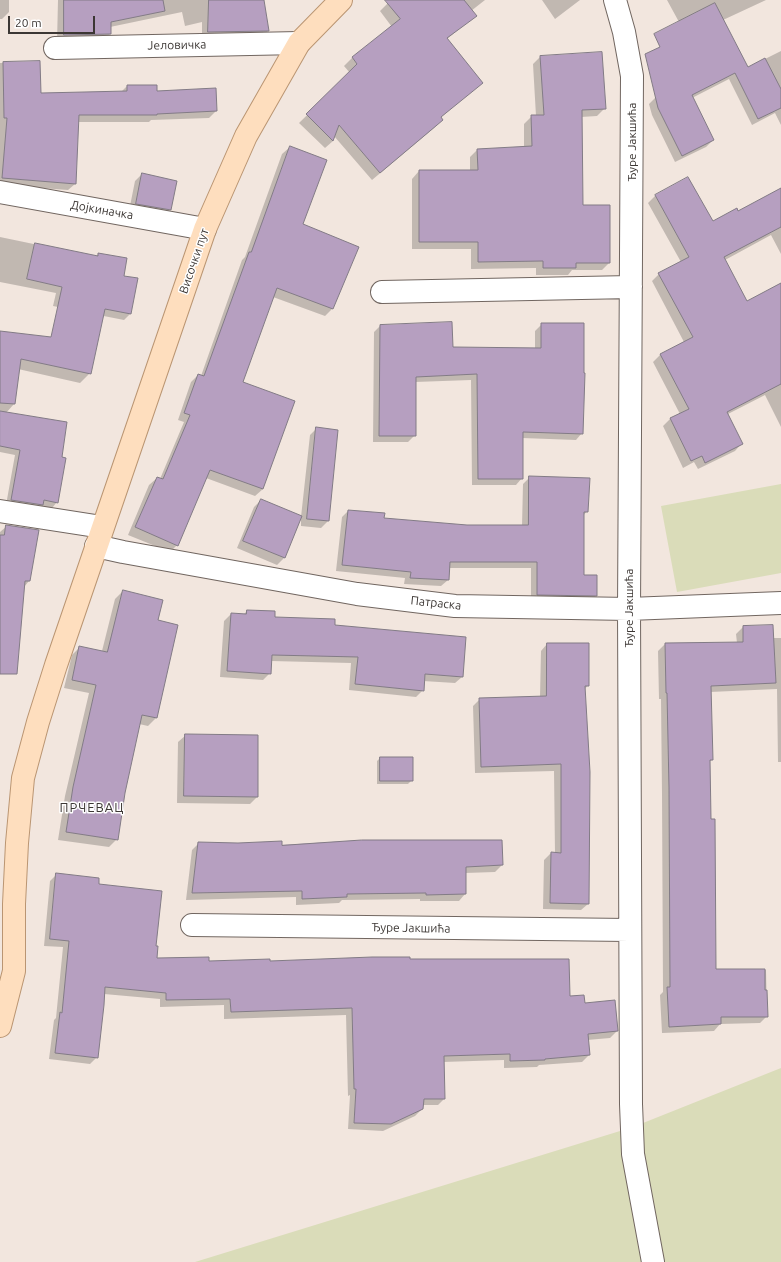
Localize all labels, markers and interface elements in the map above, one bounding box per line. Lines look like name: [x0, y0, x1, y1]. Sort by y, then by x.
scale bar: [10, 8, 97, 34]
text: 20 m: [15, 16, 42, 29]
street label: Јеловичка: [147, 37, 207, 53]
street label: Ђуре Јакшића: [625, 102, 639, 182]
street label: Дојкиначка: [70, 197, 134, 223]
street label: Височки пут: [176, 227, 212, 295]
street label: Ђуре Јакшића: [622, 568, 636, 648]
street label: Патраска: [410, 593, 462, 613]
district label: ПРЧЕВАЦ: [60, 800, 124, 816]
street label: Ђуре Јакшића: [371, 920, 451, 936]

